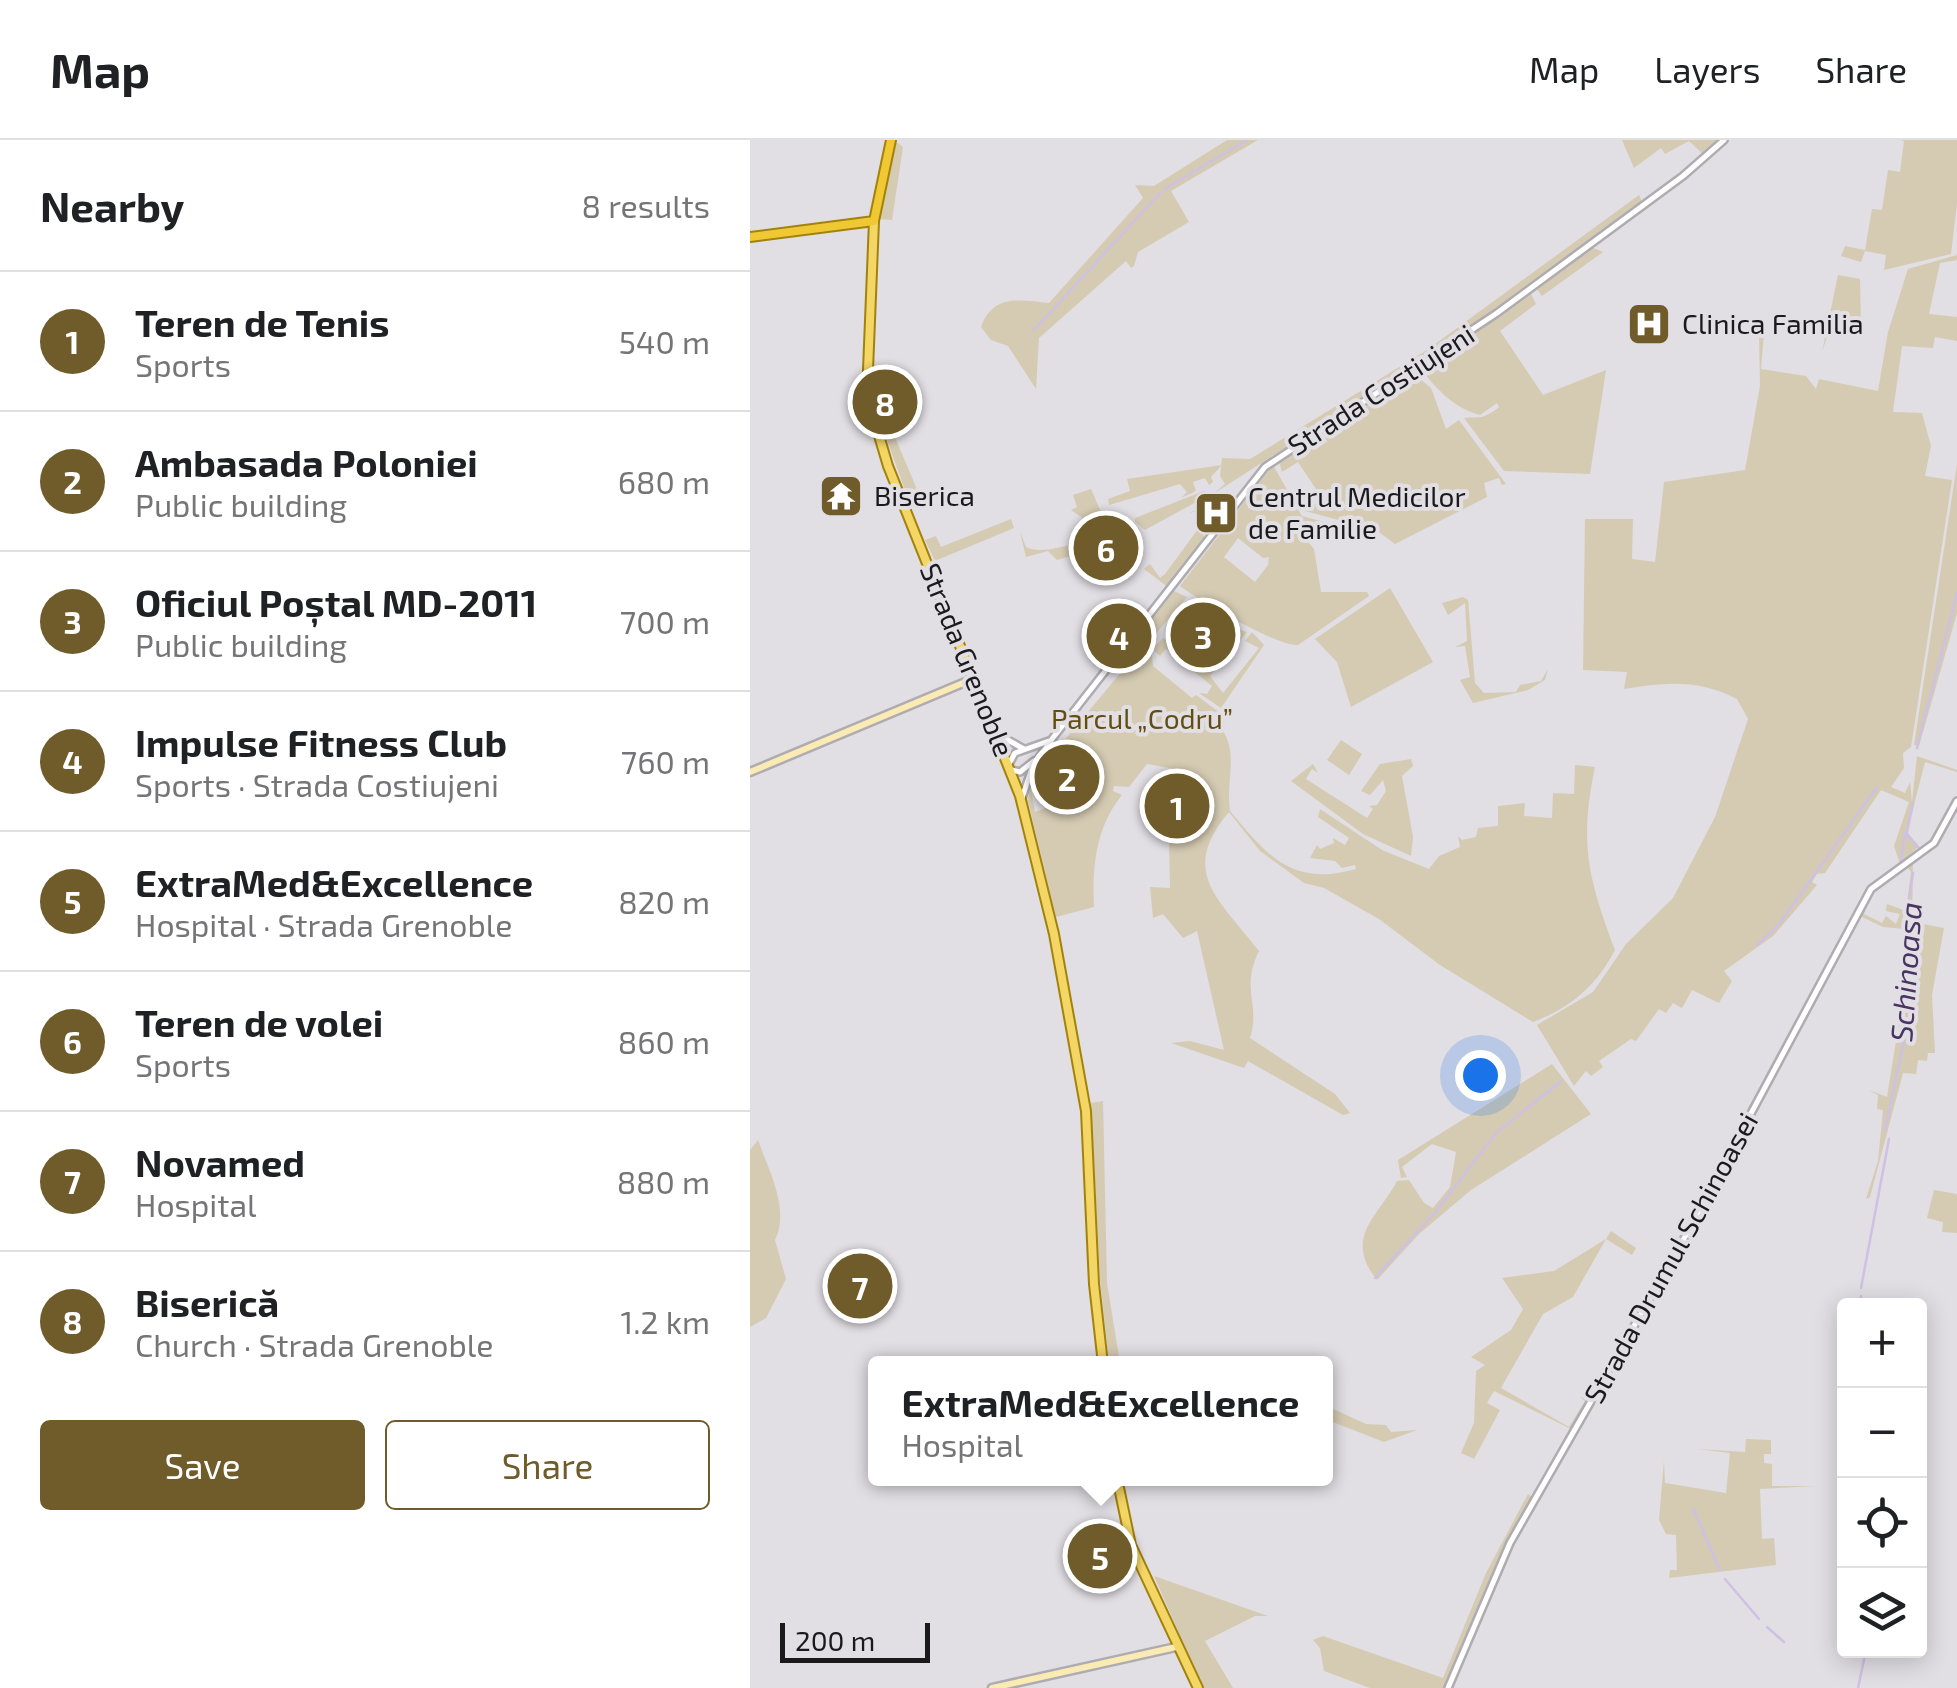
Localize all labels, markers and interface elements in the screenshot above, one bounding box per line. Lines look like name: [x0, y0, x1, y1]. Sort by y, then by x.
text: Map: [50, 40, 150, 98]
text: Map: [1529, 48, 1599, 90]
text: Layers: [1654, 48, 1760, 90]
text: Share: [1815, 48, 1907, 90]
text: Nearby: [40, 180, 184, 230]
text: 8 results: [582, 186, 710, 224]
text: Teren de Tenis: [135, 299, 389, 345]
hospital icon: Clinica Familia: [1626, 301, 1672, 347]
place label: Clinica Familia: [1682, 306, 1864, 340]
street label: Strada Costiujeni: [1281, 316, 1480, 462]
text: 1: [66, 322, 79, 360]
text: 540 m: [619, 322, 710, 360]
text: Sports: [135, 345, 231, 383]
pin: 8: [852, 364, 918, 440]
text: Ambasada Poloniei: [135, 439, 478, 485]
text: 2: [63, 462, 82, 500]
text: 680 m: [618, 462, 710, 500]
temple icon: Biserica: [818, 473, 864, 519]
place label: Biserica: [874, 478, 975, 512]
place label: Centrul Medicilor de Familie: [1248, 479, 1466, 545]
text: Public building: [135, 485, 347, 523]
hospital icon: Centrul Medicilor de Familie: [1193, 490, 1239, 536]
pin: 6: [1074, 510, 1138, 586]
street label: Strada Grenoble: [914, 558, 1022, 761]
text: Oficiul Poștal MD-2011: [135, 579, 537, 625]
pin: 4: [1086, 598, 1152, 674]
pin: 3: [1170, 598, 1236, 672]
text: 3: [63, 602, 82, 640]
text: 700 m: [620, 602, 710, 640]
text: Public building: [135, 625, 347, 663]
park label: Parcul „Codru”: [1051, 701, 1233, 735]
text: Impulse Fitness Club: [135, 719, 507, 765]
pin: 2: [1034, 740, 1100, 814]
text: 4: [62, 742, 83, 780]
text: 760 m: [621, 742, 710, 780]
text: Sports · Strada Costiujeni: [135, 765, 499, 803]
pin: 1: [1144, 768, 1210, 844]
text: ExtraMed&Excellence: [135, 859, 533, 905]
text: 5: [64, 882, 81, 920]
text: 820 m: [618, 882, 710, 920]
water label: Schinoasa: [1882, 901, 1928, 1043]
text: Hospital · Strada Grenoble: [135, 905, 512, 943]
text: Teren de volei: [135, 999, 383, 1045]
text: 6: [63, 1022, 82, 1060]
text: 860 m: [618, 1022, 710, 1060]
text: Sports: [135, 1045, 231, 1083]
your location: [1455, 1050, 1506, 1101]
street label: Strada Drumul Schinoasei: [1576, 1106, 1764, 1409]
text: Novamed: [135, 1139, 305, 1185]
text: 7: [64, 1162, 81, 1200]
text: 880 m: [617, 1162, 710, 1200]
text: Hospital: [135, 1185, 257, 1223]
pin: 7: [828, 1248, 892, 1324]
text: Biserică: [135, 1279, 279, 1325]
map controls: [1837, 1298, 1927, 1658]
button: +: [1837, 1298, 1927, 1388]
text: 8: [63, 1302, 82, 1340]
text: 1.2 km: [620, 1302, 710, 1340]
text: Church · Strada Grenoble: [135, 1325, 493, 1363]
popup: [868, 1356, 1333, 1486]
text: ExtraMed&Excellence: [901, 1379, 1300, 1425]
button: −: [1837, 1388, 1927, 1478]
button: Save: [40, 1420, 365, 1510]
button: Share: [385, 1420, 710, 1510]
text: Hospital: [901, 1425, 1023, 1463]
button: locate: [1837, 1478, 1927, 1568]
pin: 5: [1068, 1518, 1132, 1594]
button: layers: [1837, 1568, 1927, 1658]
scale bar: [780, 1618, 930, 1662]
text: 200 m: [795, 1623, 875, 1657]

